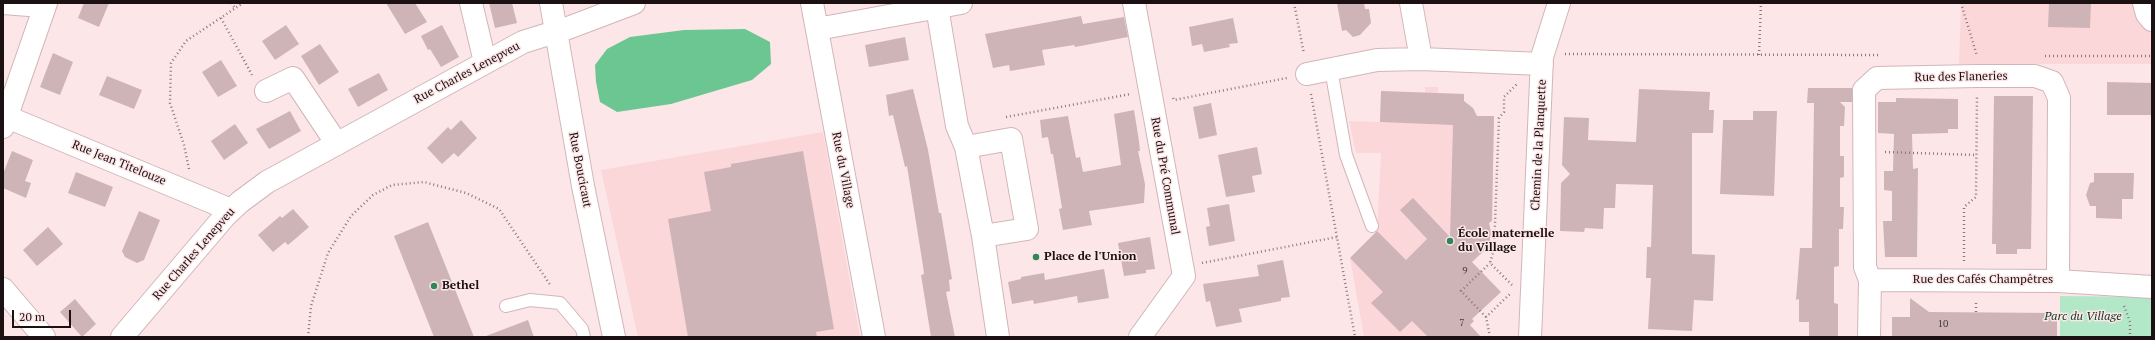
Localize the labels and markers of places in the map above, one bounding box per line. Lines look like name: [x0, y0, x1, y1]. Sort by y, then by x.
place label: École maternelle du Village: [1458, 227, 1554, 255]
marker: École maternelle du Village: [1445, 236, 1455, 246]
place label: Place de l'Union: [1044, 250, 1137, 264]
marker: Place de l'Union: [1031, 252, 1041, 262]
place label: Bethel: [442, 279, 479, 293]
marker: Bethel: [429, 281, 439, 291]

